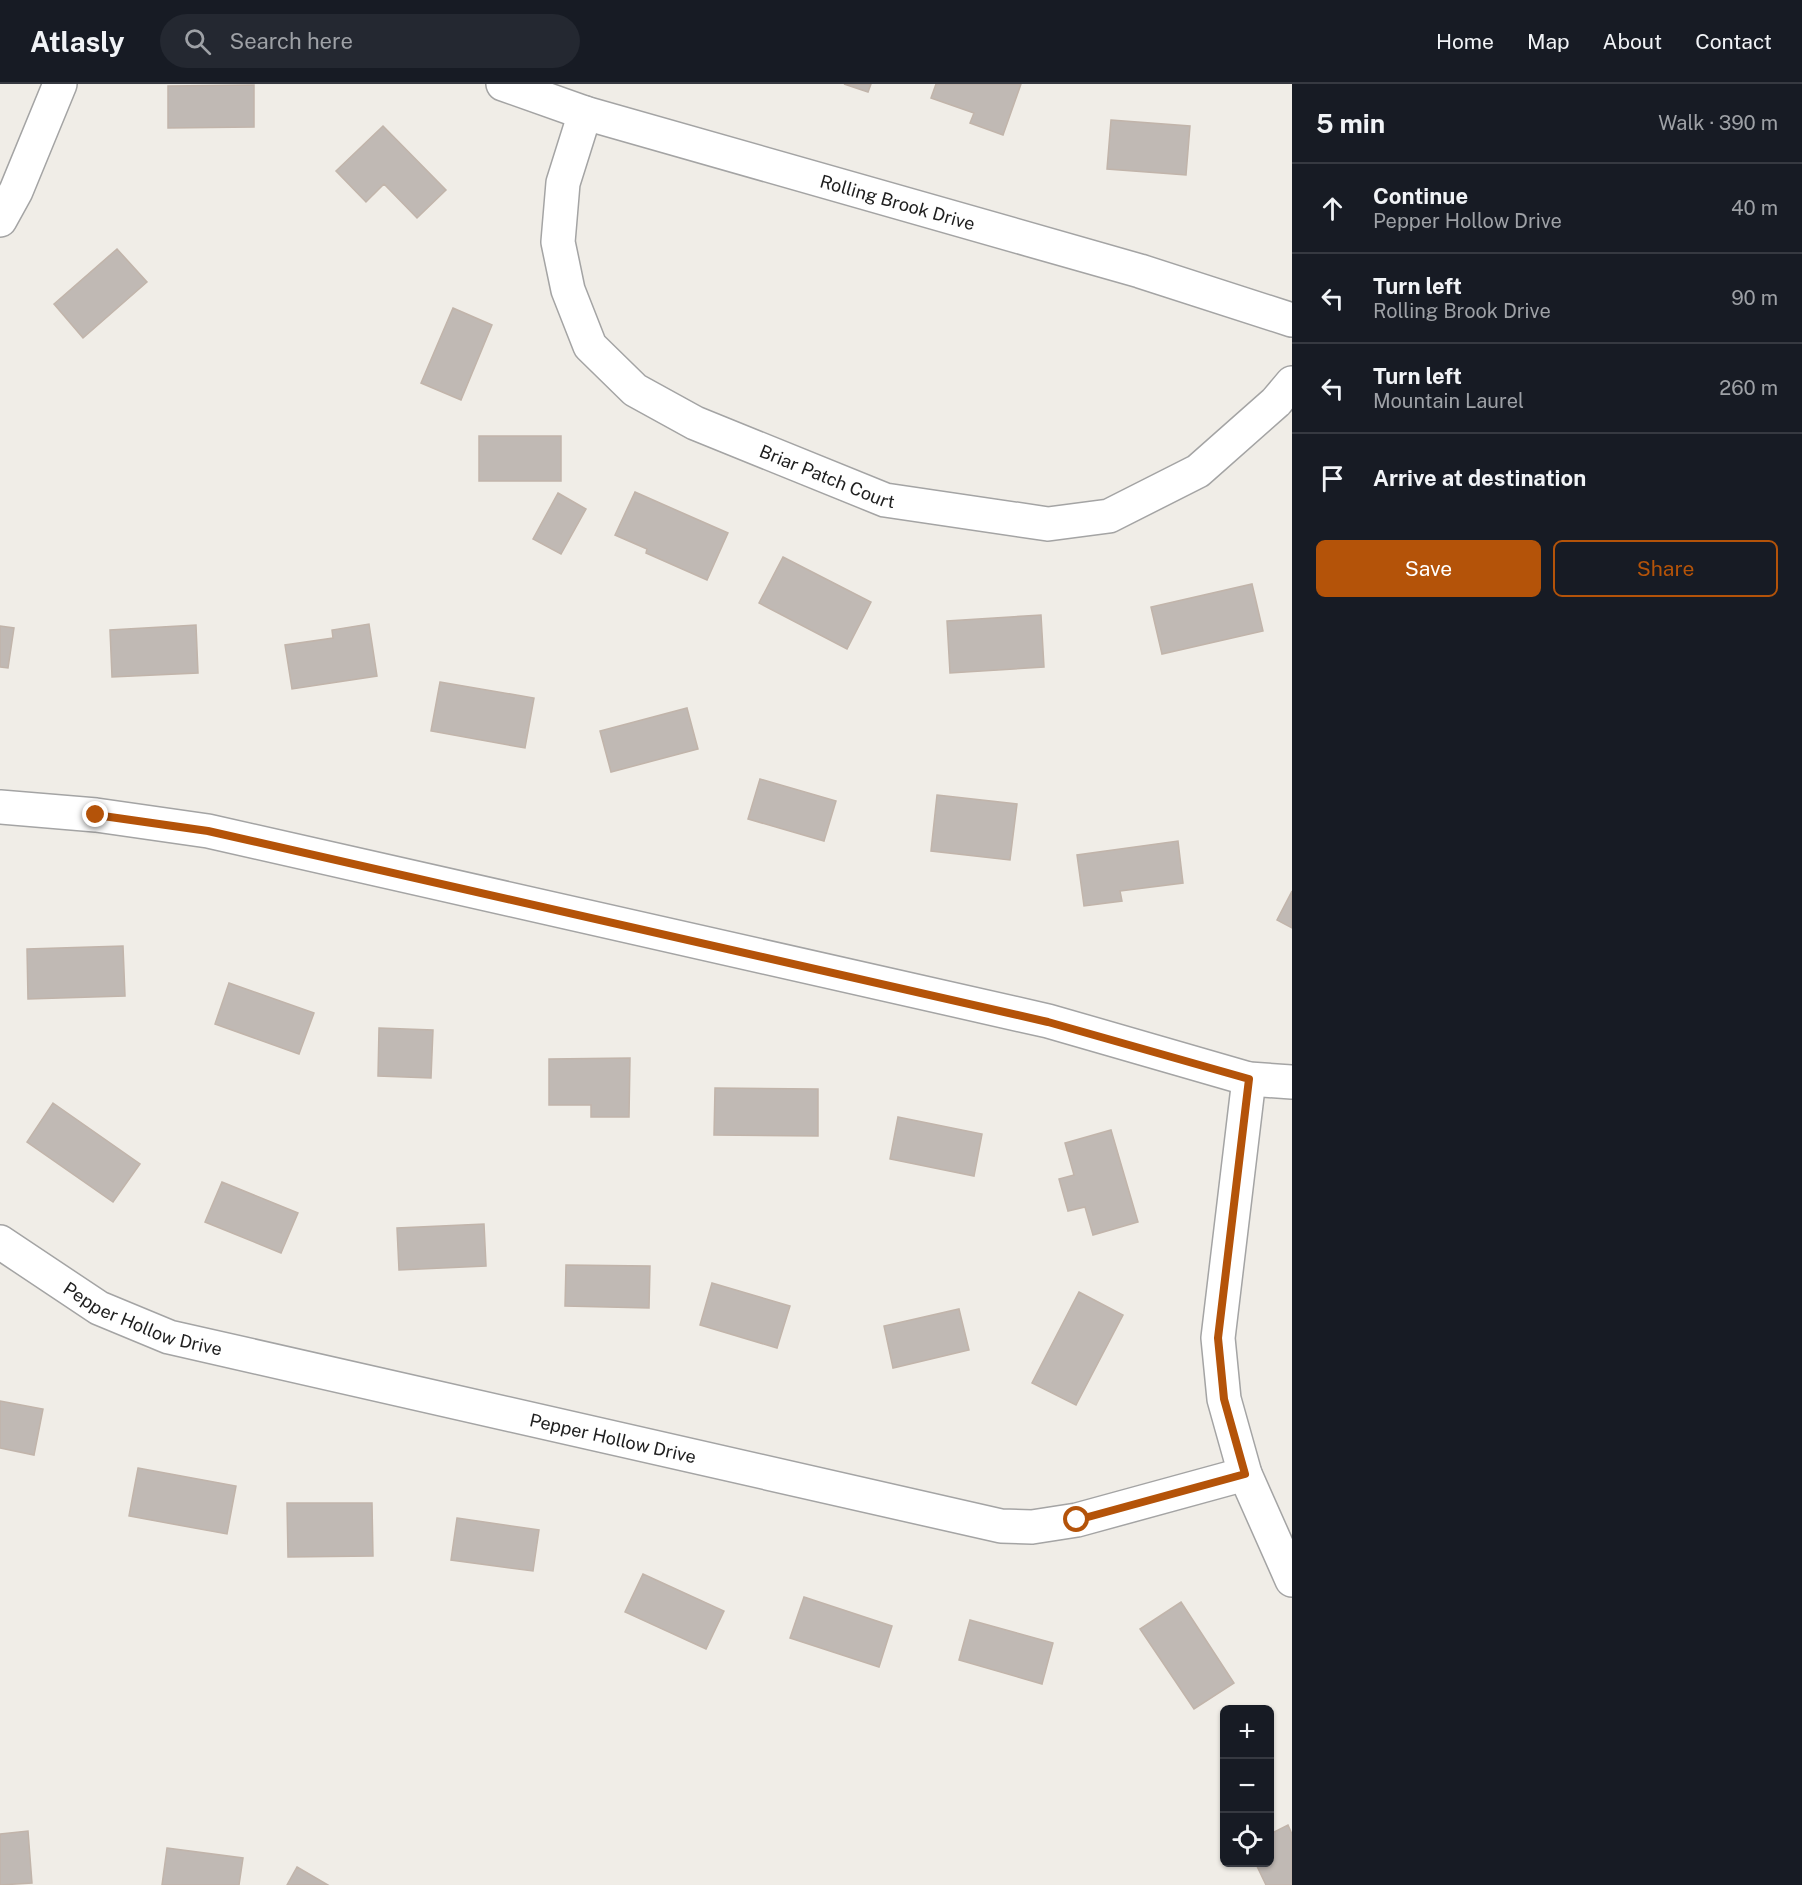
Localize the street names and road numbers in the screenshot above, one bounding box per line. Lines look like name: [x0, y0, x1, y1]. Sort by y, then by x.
street label: Rolling Brook Drive: [818, 170, 977, 234]
street label: Briar Patch Court: [757, 440, 896, 512]
street label: Pepper Hollow Drive: [60, 1277, 224, 1359]
street label: Pepper Hollow Drive: [528, 1409, 698, 1467]

